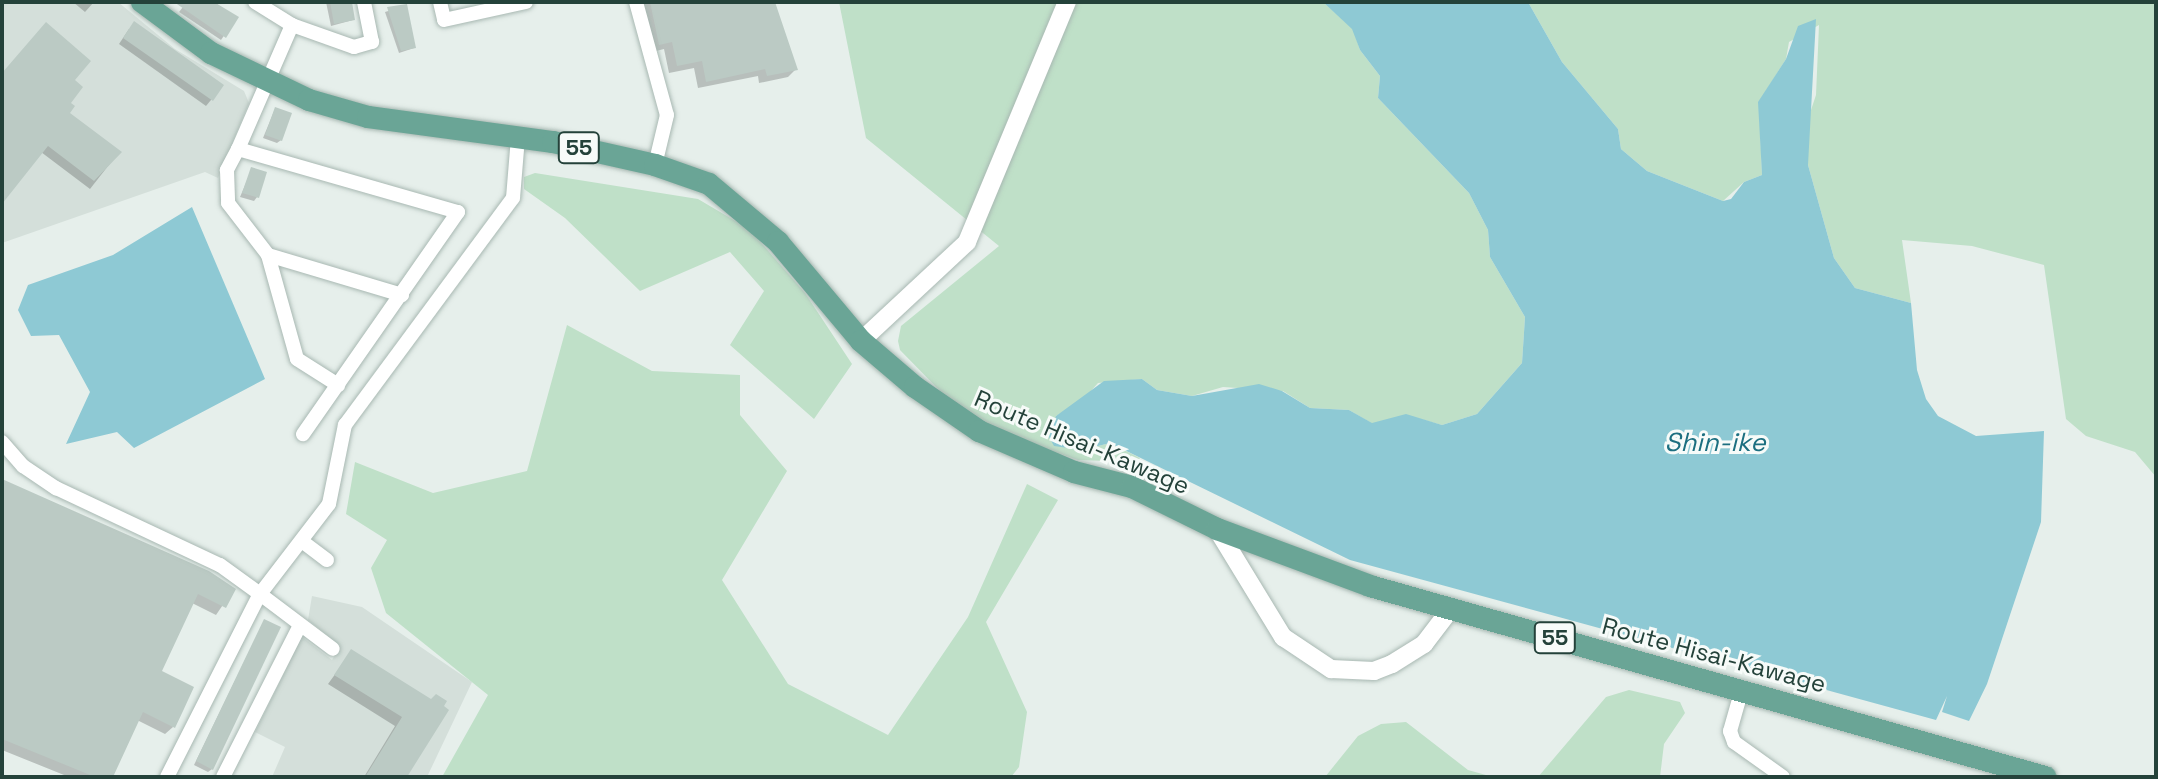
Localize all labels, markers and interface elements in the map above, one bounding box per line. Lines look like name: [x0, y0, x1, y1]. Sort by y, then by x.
road number: 55: [557, 130, 601, 166]
street label: Route Hisai-Kawage: [970, 384, 1194, 500]
water label: Shin-ike: [1664, 427, 1766, 459]
street label: Route Hisai-Kawage: [1599, 611, 1829, 699]
road number: 55: [1533, 620, 1577, 656]

